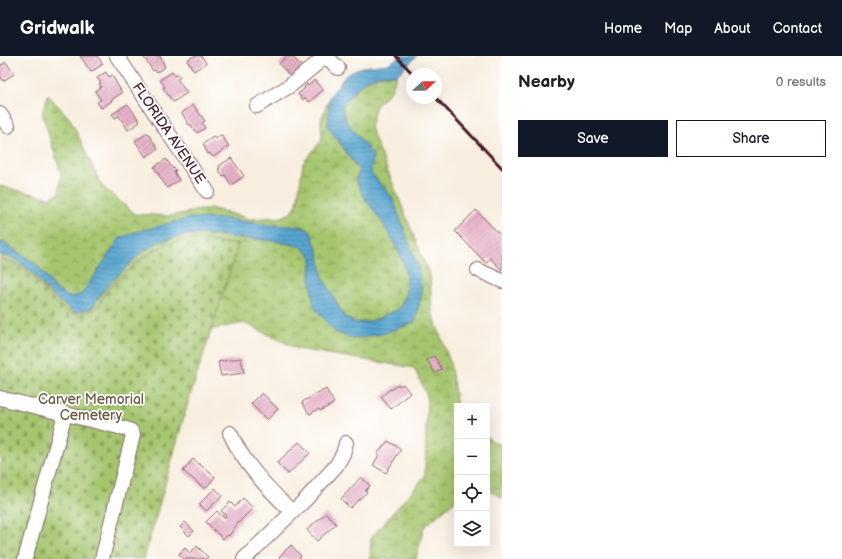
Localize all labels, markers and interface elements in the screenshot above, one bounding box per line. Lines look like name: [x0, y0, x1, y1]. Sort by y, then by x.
text: Gridwalk: [20, 17, 95, 40]
text: Home: [604, 20, 642, 37]
text: Map: [664, 20, 692, 37]
text: About: [714, 20, 751, 37]
text: Contact: [773, 20, 822, 37]
north arrow: [406, 68, 442, 104]
text: Nearby: [518, 72, 575, 92]
text: 0 results: [776, 74, 826, 90]
street label: FLORIDA AVENUE: [129, 79, 209, 187]
button: Save: [518, 120, 668, 157]
button: Share: [676, 120, 826, 157]
park label: Carver Memorial Cemetery: [38, 391, 144, 424]
map controls: [454, 403, 490, 547]
button: +: [454, 403, 490, 439]
button: −: [454, 439, 490, 475]
button: locate: [454, 475, 490, 511]
button: layers: [454, 511, 490, 547]

